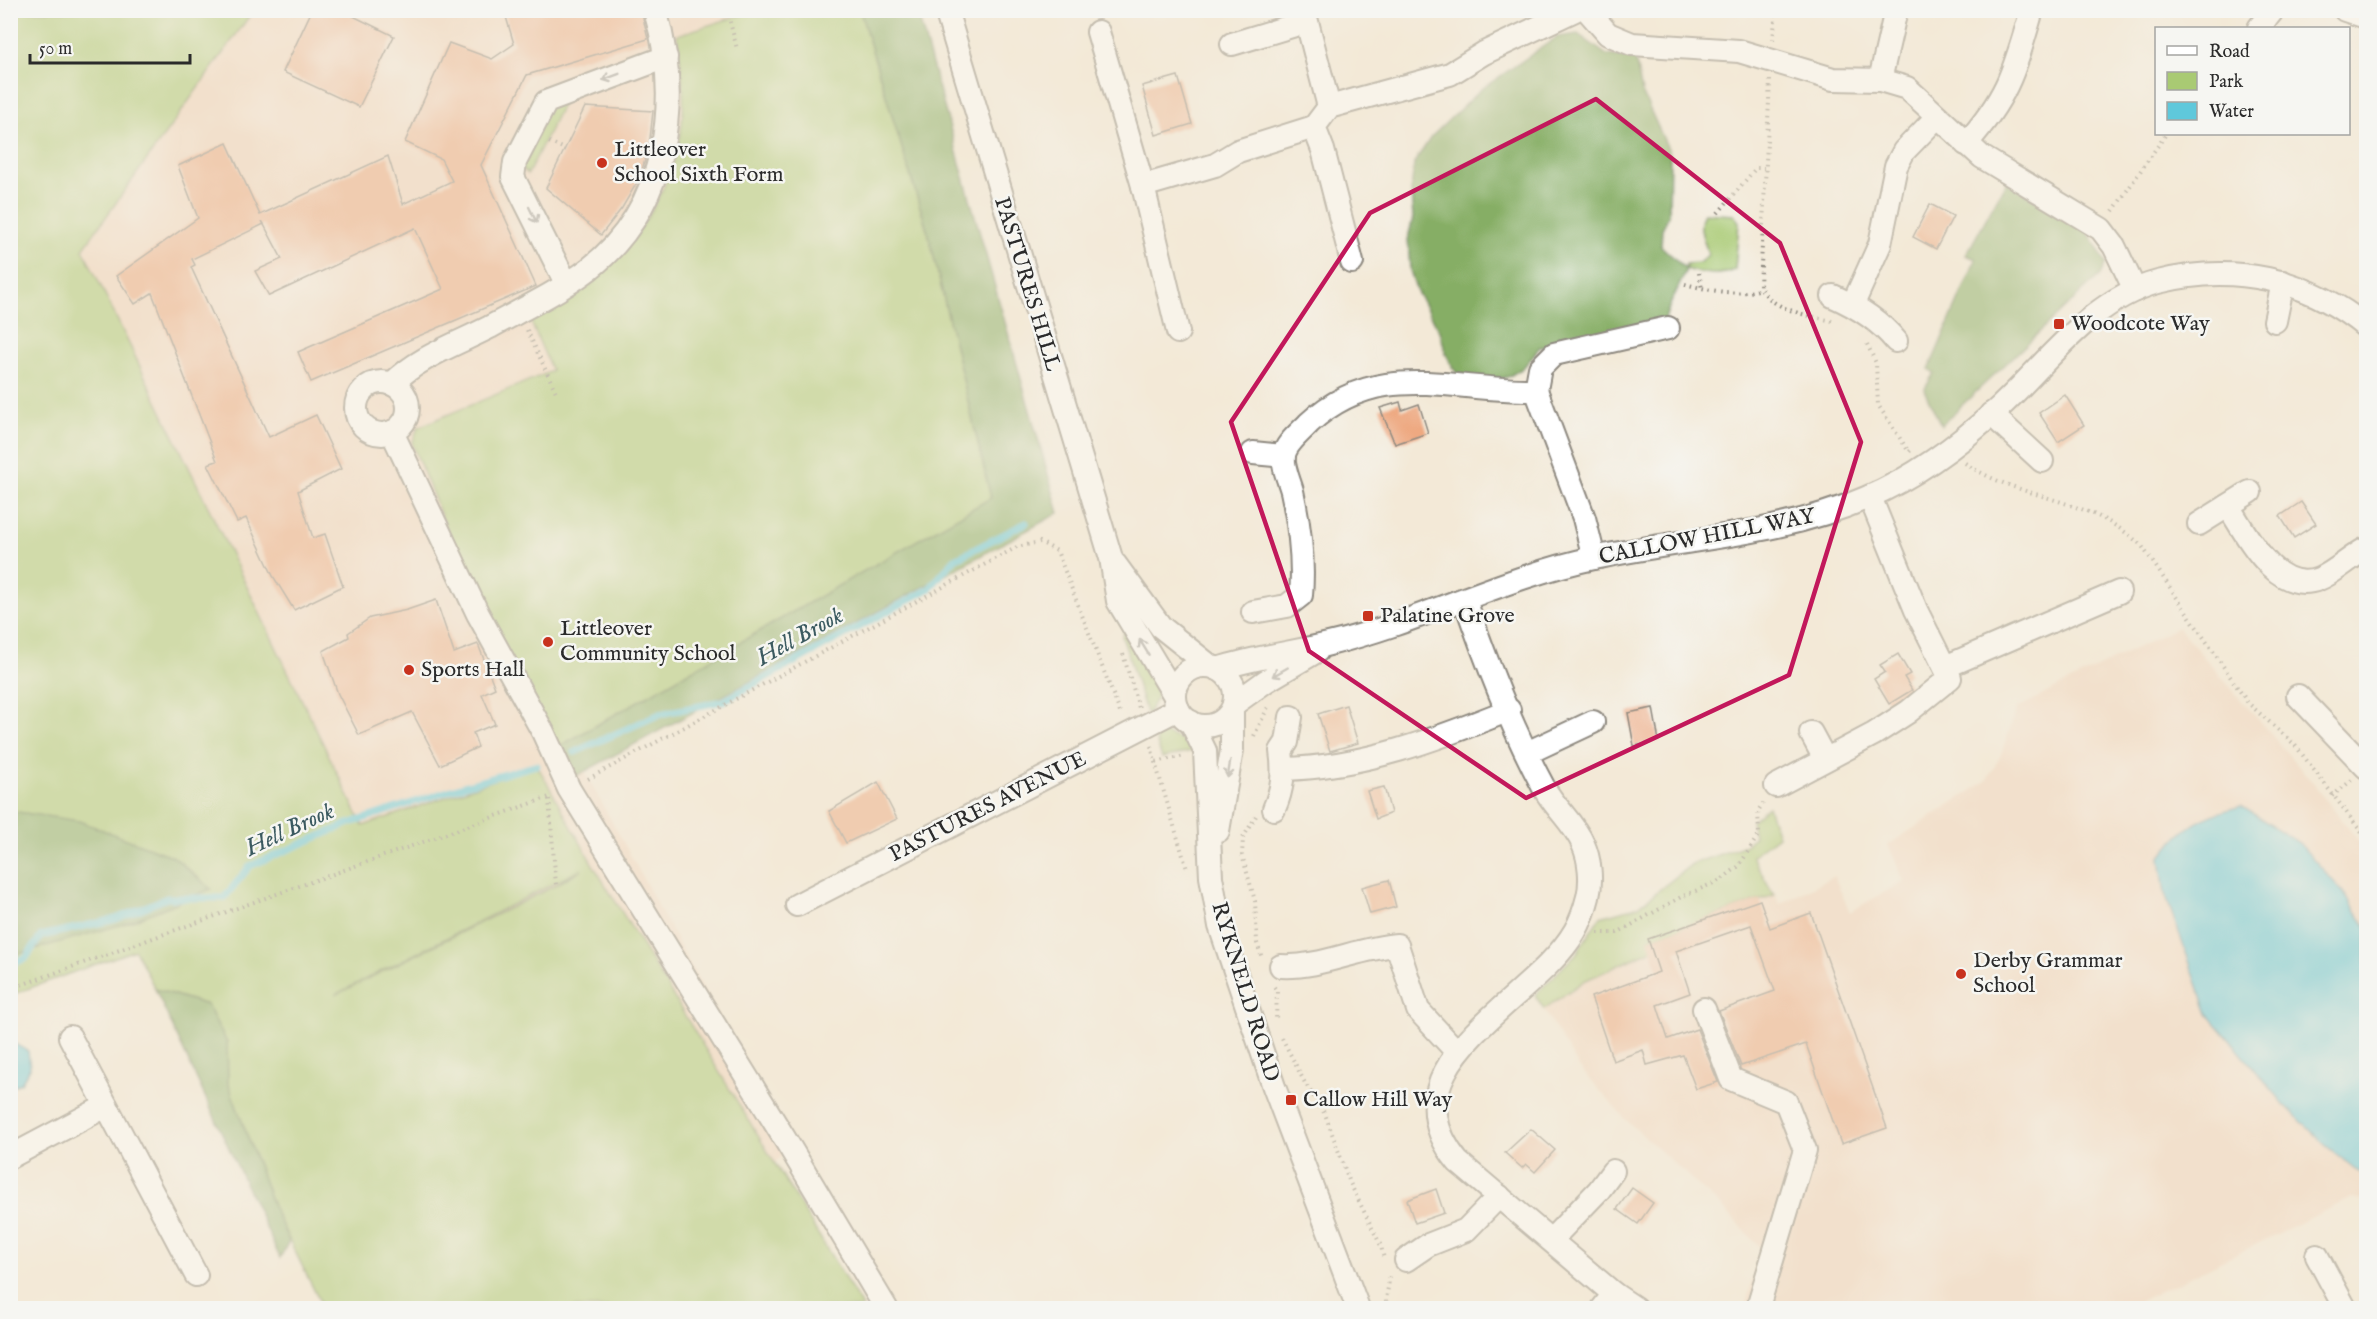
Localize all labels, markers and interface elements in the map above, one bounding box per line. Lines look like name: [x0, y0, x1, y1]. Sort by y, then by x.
scale bar: [30, 27, 190, 65]
legend: [2155, 27, 2350, 135]
text: 50 m: [39, 38, 72, 61]
text: Road: [2209, 41, 2250, 64]
text: Park: [2209, 71, 2244, 94]
one-way arrow: [602, 73, 621, 84]
text: Water: [2209, 101, 2254, 124]
place label: Littleover School Sixth Form: [614, 136, 783, 189]
marker: Littleover School Sixth Form: [595, 156, 609, 170]
street label: PASTURES HILL: [987, 194, 1067, 375]
one-way arrow: [527, 206, 539, 224]
place label: Woodcote Way: [2071, 310, 2210, 338]
marker: Woodcote Way: [2052, 317, 2066, 331]
street label: CALLOW HILL WAY: [1597, 502, 1818, 572]
water label: Hell Brook: [750, 600, 849, 674]
place label: Palatine Grove: [1380, 602, 1515, 630]
marker: Palatine Grove: [1361, 609, 1375, 623]
place label: Littleover Community School: [560, 615, 736, 668]
marker: Littleover Community School: [541, 635, 555, 649]
one-way arrow: [1137, 639, 1149, 656]
place label: Sports Hall: [421, 656, 525, 684]
marker: Sports Hall: [402, 663, 416, 677]
one-way arrow: [1272, 667, 1289, 679]
street label: PASTURES AVENUE: [885, 745, 1091, 869]
one-way arrow: [1223, 758, 1234, 778]
water label: Hell Brook: [240, 796, 340, 865]
street label: RYKNELD ROAD: [1204, 899, 1286, 1085]
place label: Derby Grammar School: [1973, 947, 2123, 1000]
marker: Derby Grammar School: [1954, 967, 1968, 981]
place label: Callow Hill Way: [1303, 1086, 1453, 1114]
marker: Callow Hill Way: [1284, 1093, 1298, 1107]

